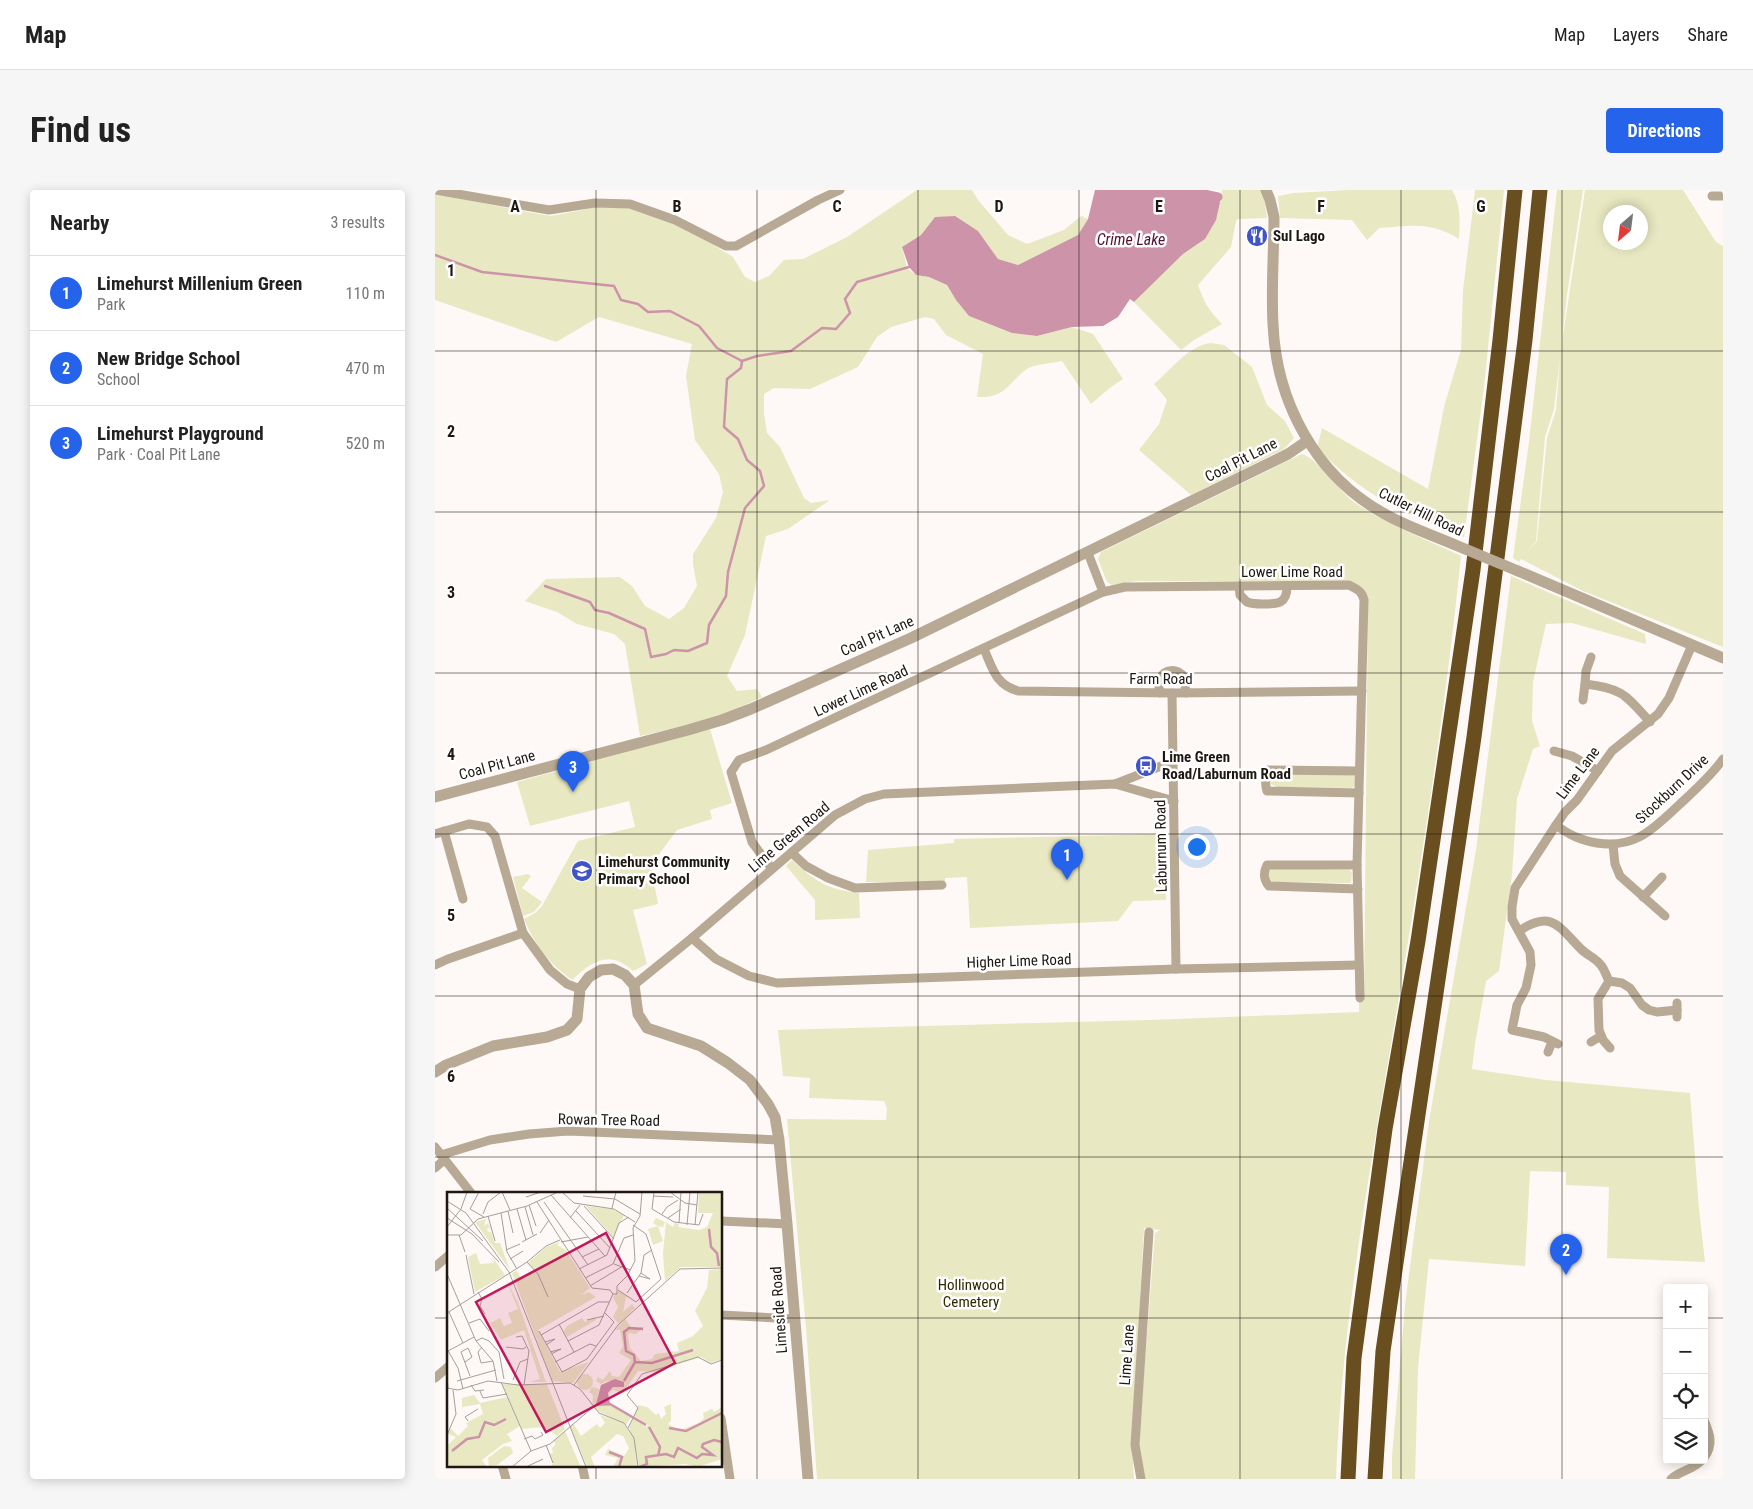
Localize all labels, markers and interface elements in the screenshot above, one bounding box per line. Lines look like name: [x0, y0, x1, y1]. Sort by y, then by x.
text: Map: [25, 21, 66, 49]
text: Map: [1554, 24, 1585, 45]
text: Layers: [1613, 24, 1660, 45]
text: Share: [1688, 24, 1728, 45]
button: Directions: [1606, 108, 1723, 153]
text: Find us: [30, 110, 131, 151]
text: A: [510, 197, 520, 216]
text: B: [673, 197, 682, 216]
text: C: [832, 197, 842, 216]
text: D: [994, 197, 1004, 216]
text: E: [1155, 197, 1163, 216]
text: F: [1317, 197, 1325, 216]
text: G: [1476, 197, 1486, 216]
north arrow: [1603, 205, 1648, 250]
text: Nearby: [50, 211, 109, 235]
text: 3 results: [330, 213, 385, 232]
restaurant icon: Sul Lago: [1245, 224, 1269, 248]
place label: Sul Lago: [1273, 227, 1325, 245]
water label: Crime Lake: [1097, 230, 1165, 249]
text: 1: [447, 261, 455, 280]
text: Limehurst Millenium Green: [97, 272, 302, 295]
text: 1: [62, 284, 70, 303]
text: 110 m: [346, 284, 385, 303]
text: Park: [97, 295, 126, 314]
text: New Bridge School: [97, 347, 240, 370]
text: 2: [62, 359, 70, 378]
text: 470 m: [346, 359, 385, 378]
text: School: [97, 370, 140, 389]
text: Limehurst Playground: [97, 422, 264, 445]
text: 2: [447, 422, 455, 441]
text: 3: [62, 434, 70, 453]
text: 520 m: [346, 434, 385, 453]
street label: Coal Pit Lane: [1202, 434, 1280, 486]
text: Park · Coal Pit Lane: [97, 445, 220, 464]
street label: Cutler Hill Road: [1376, 484, 1466, 540]
street label: Lower Lime Road: [1241, 563, 1343, 581]
text: 3: [447, 583, 455, 602]
street label: Coal Pit Lane: [838, 612, 916, 660]
street label: Lower Lime Road: [811, 661, 911, 721]
street label: Farm Road: [1129, 670, 1193, 688]
street label: Lime Lane: [1552, 743, 1604, 803]
text: 4: [447, 745, 455, 764]
street label: Coal Pit Lane: [457, 746, 537, 784]
place label: Lime Green Road/Laburnum Road: [1162, 748, 1291, 783]
pin: 3: [557, 751, 589, 792]
street label: Stockburn Drive: [1632, 751, 1712, 827]
bus stop icon: Lime Green Road/Laburnum Road: [1134, 754, 1158, 778]
street label: Lime Green Road: [745, 798, 833, 876]
street label: Laburnum Road: [1151, 799, 1171, 893]
your location: [1184, 834, 1210, 860]
pin: 1: [1051, 839, 1083, 880]
place label: Limehurst Community Primary School: [598, 853, 730, 888]
school or university icon: Limehurst Community Primary School: [570, 859, 594, 883]
text: 5: [447, 906, 455, 925]
street label: Higher Lime Road: [966, 950, 1072, 972]
text: 6: [447, 1067, 455, 1086]
street label: Rowan Tree Road: [558, 1110, 660, 1130]
inset map: [447, 1192, 723, 1466]
pin: 2: [1550, 1234, 1582, 1275]
street label: Limeside Road: [767, 1266, 791, 1354]
park label: Hollinwood Cemetery: [938, 1276, 1004, 1311]
map controls: [1663, 1284, 1708, 1464]
button: +: [1663, 1284, 1708, 1329]
street label: Lime Lane: [1116, 1324, 1138, 1386]
button: −: [1663, 1329, 1708, 1374]
button: locate: [1663, 1374, 1708, 1419]
button: layers: [1663, 1419, 1708, 1464]

